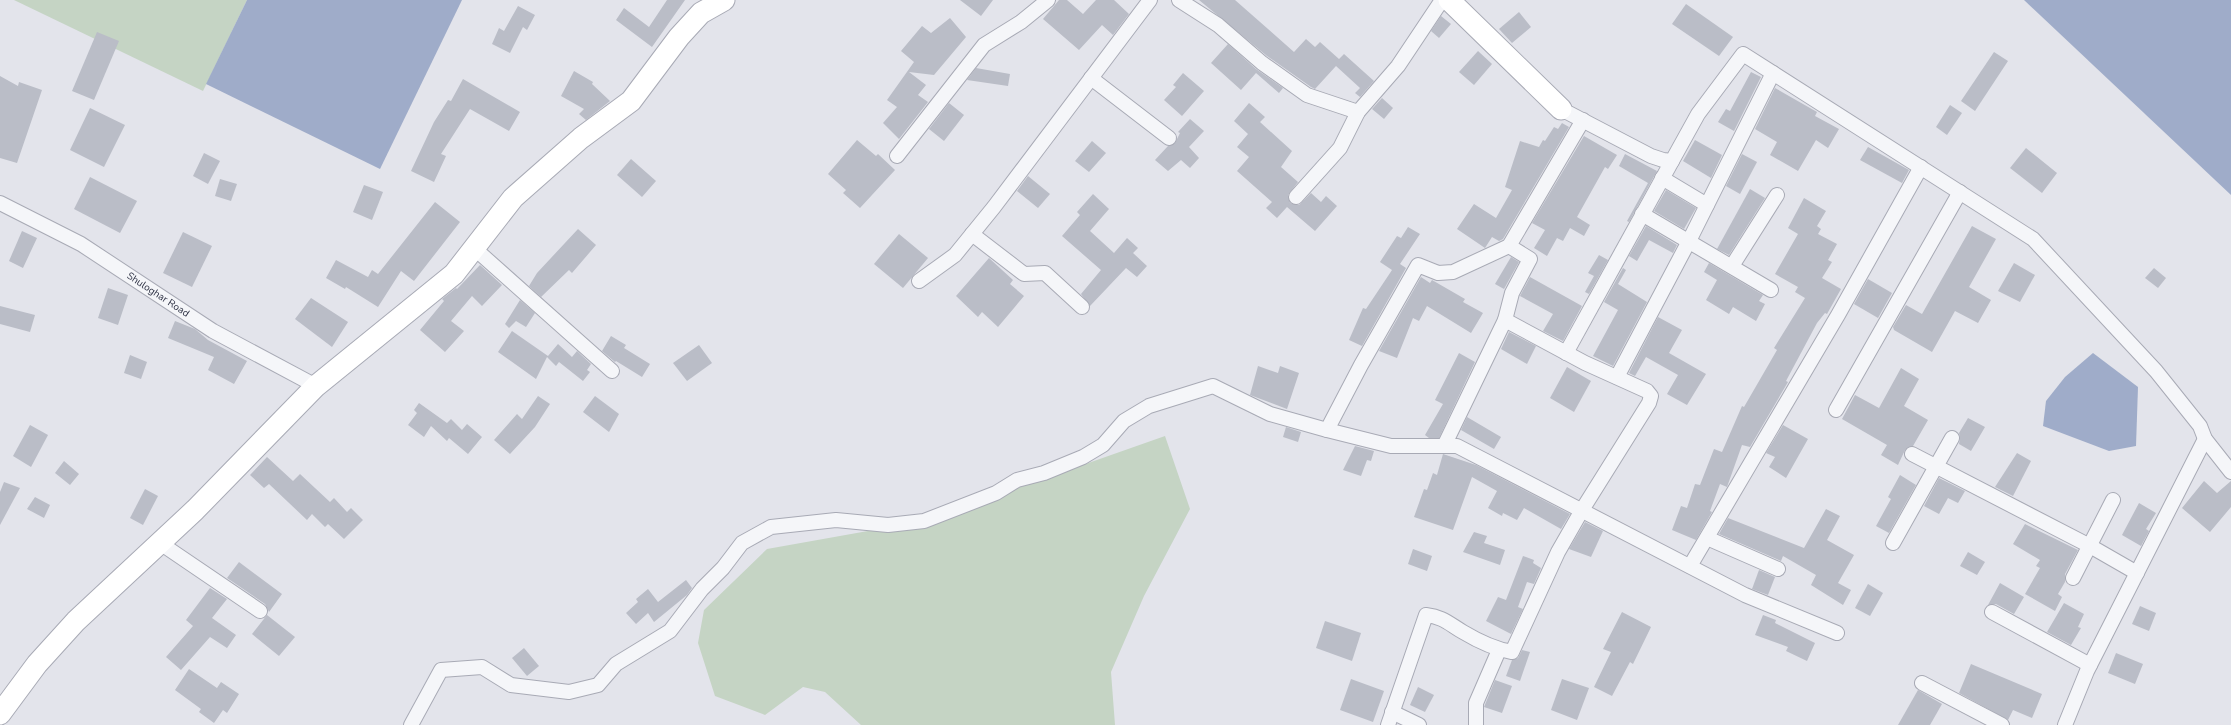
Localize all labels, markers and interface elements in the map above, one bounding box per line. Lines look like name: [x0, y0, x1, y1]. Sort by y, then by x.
street label: Shuloghar Road: [124, 269, 192, 321]

